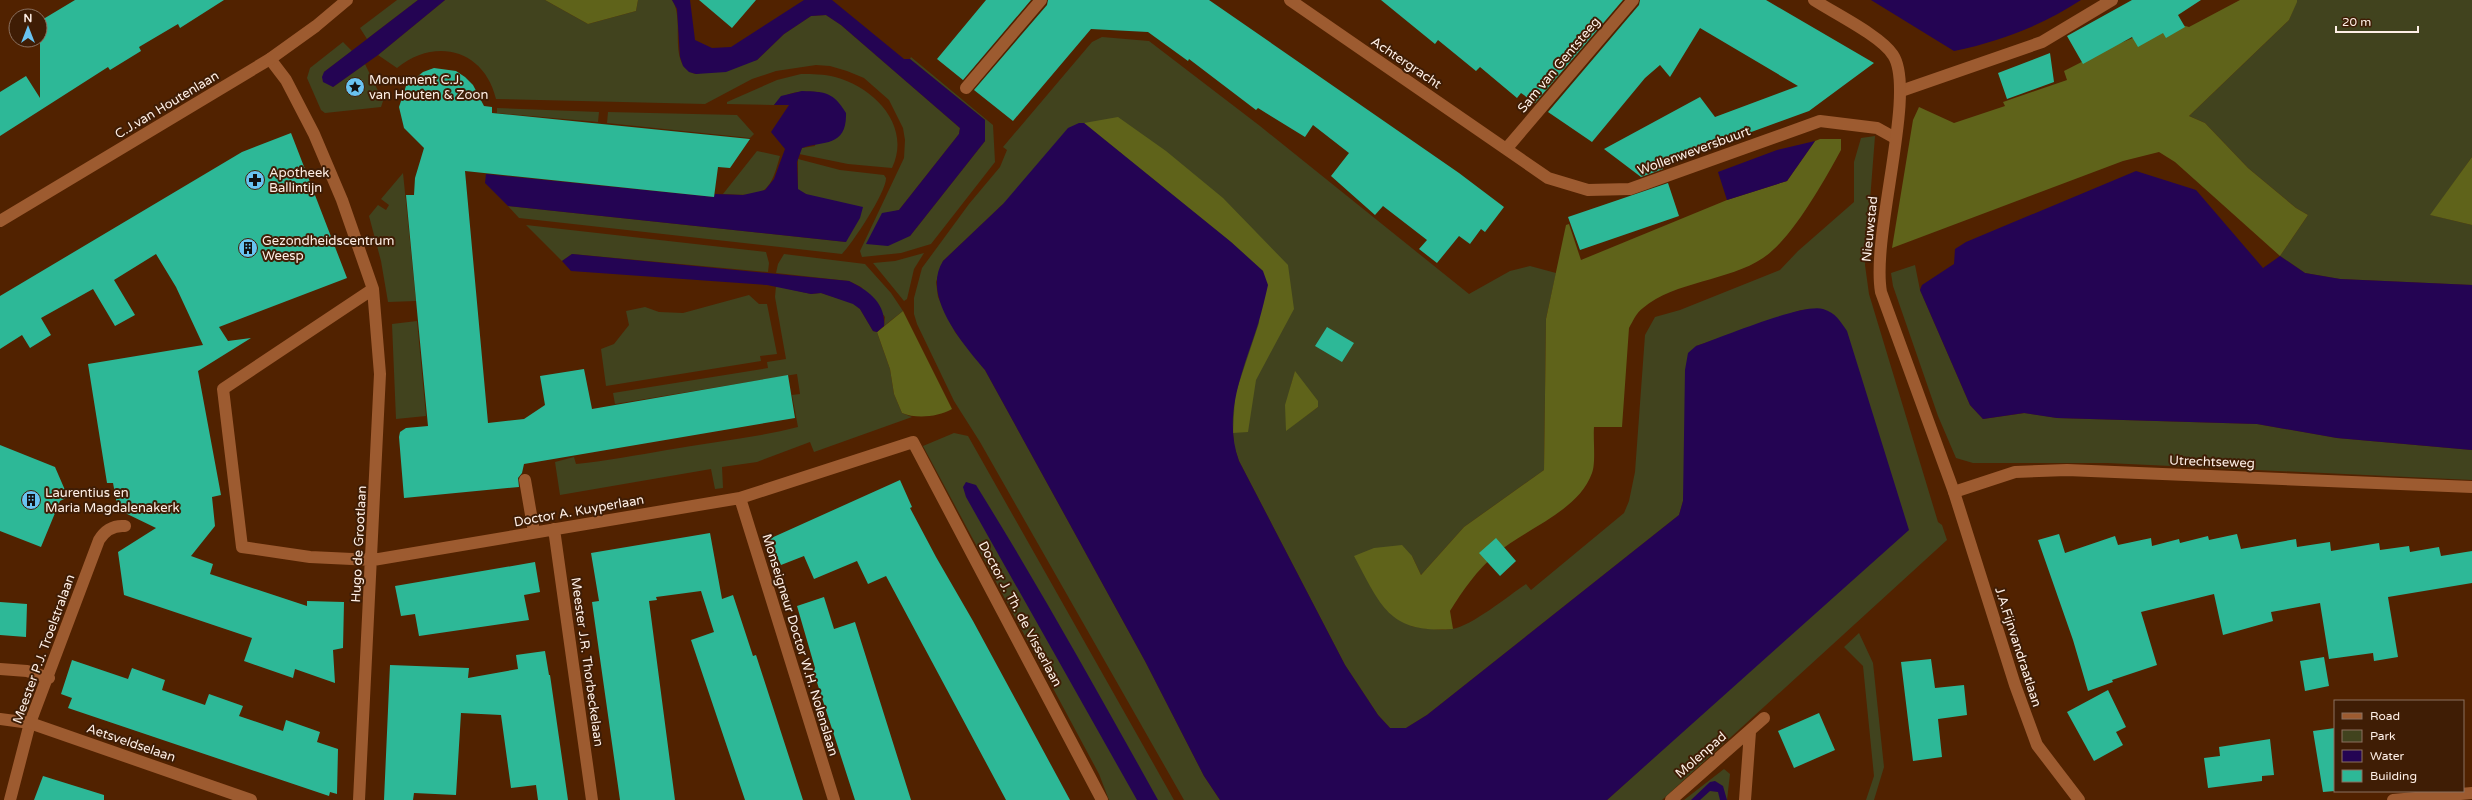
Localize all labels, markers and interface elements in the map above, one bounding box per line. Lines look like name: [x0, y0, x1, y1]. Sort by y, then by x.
north arrow: [8, 8, 48, 48]
scale bar: [2336, 8, 2418, 34]
text: N: [24, 12, 32, 25]
street label: Sam van Gentsteeg: [1514, 14, 1604, 116]
text: 20 m: [2342, 15, 2371, 29]
street label: Achtergracht: [1368, 34, 1444, 92]
street label: C.J.van Houtenlaan: [112, 68, 222, 142]
place label: Monument C.J. van Houten & Zoon: [369, 72, 488, 103]
place icon: Monument C.J. van Houten & Zoon: [344, 76, 366, 98]
street label: Wollenweversbuurt: [1635, 123, 1753, 179]
place label: Apotheek Ballintijn: [269, 165, 329, 196]
pharmacy icon: Apotheek Ballintijn: [244, 169, 266, 191]
street label: Nieuwstad: [1859, 195, 1881, 263]
place label: Gezondheidscentrum Weesp: [262, 233, 394, 264]
building icon: Gezondheidscentrum Weesp: [237, 237, 259, 259]
street label: Utrechtseweg: [2169, 453, 2255, 471]
place label: Laurentius en Maria Magdalenakerk: [45, 485, 180, 516]
street label: Hugo de Grootlaan: [348, 485, 370, 603]
building icon: Laurentius en Maria Magdalenakerk: [20, 489, 42, 511]
street label: Doctor A. Kuyperlaan: [513, 492, 645, 530]
street label: Monseigneur Doctor W.H. Nolenslaan: [759, 532, 841, 758]
street label: Doctor J. Th. de Visserlaan: [975, 539, 1065, 689]
street label: Meester P.J. Troelstralaan: [9, 572, 79, 726]
street label: Meester J.R. Thorbeckelaan: [567, 576, 607, 748]
street label: J.A.Fijnvandraatlaan: [1991, 585, 2045, 709]
legend: [2334, 700, 2464, 792]
text: Road: [2370, 709, 2400, 723]
street label: Aetsveldselaan: [84, 720, 178, 766]
street label: Molenpad: [1672, 728, 1730, 782]
text: Park: [2370, 729, 2396, 743]
text: Water: [2370, 749, 2405, 763]
text: Building: [2370, 769, 2417, 783]

